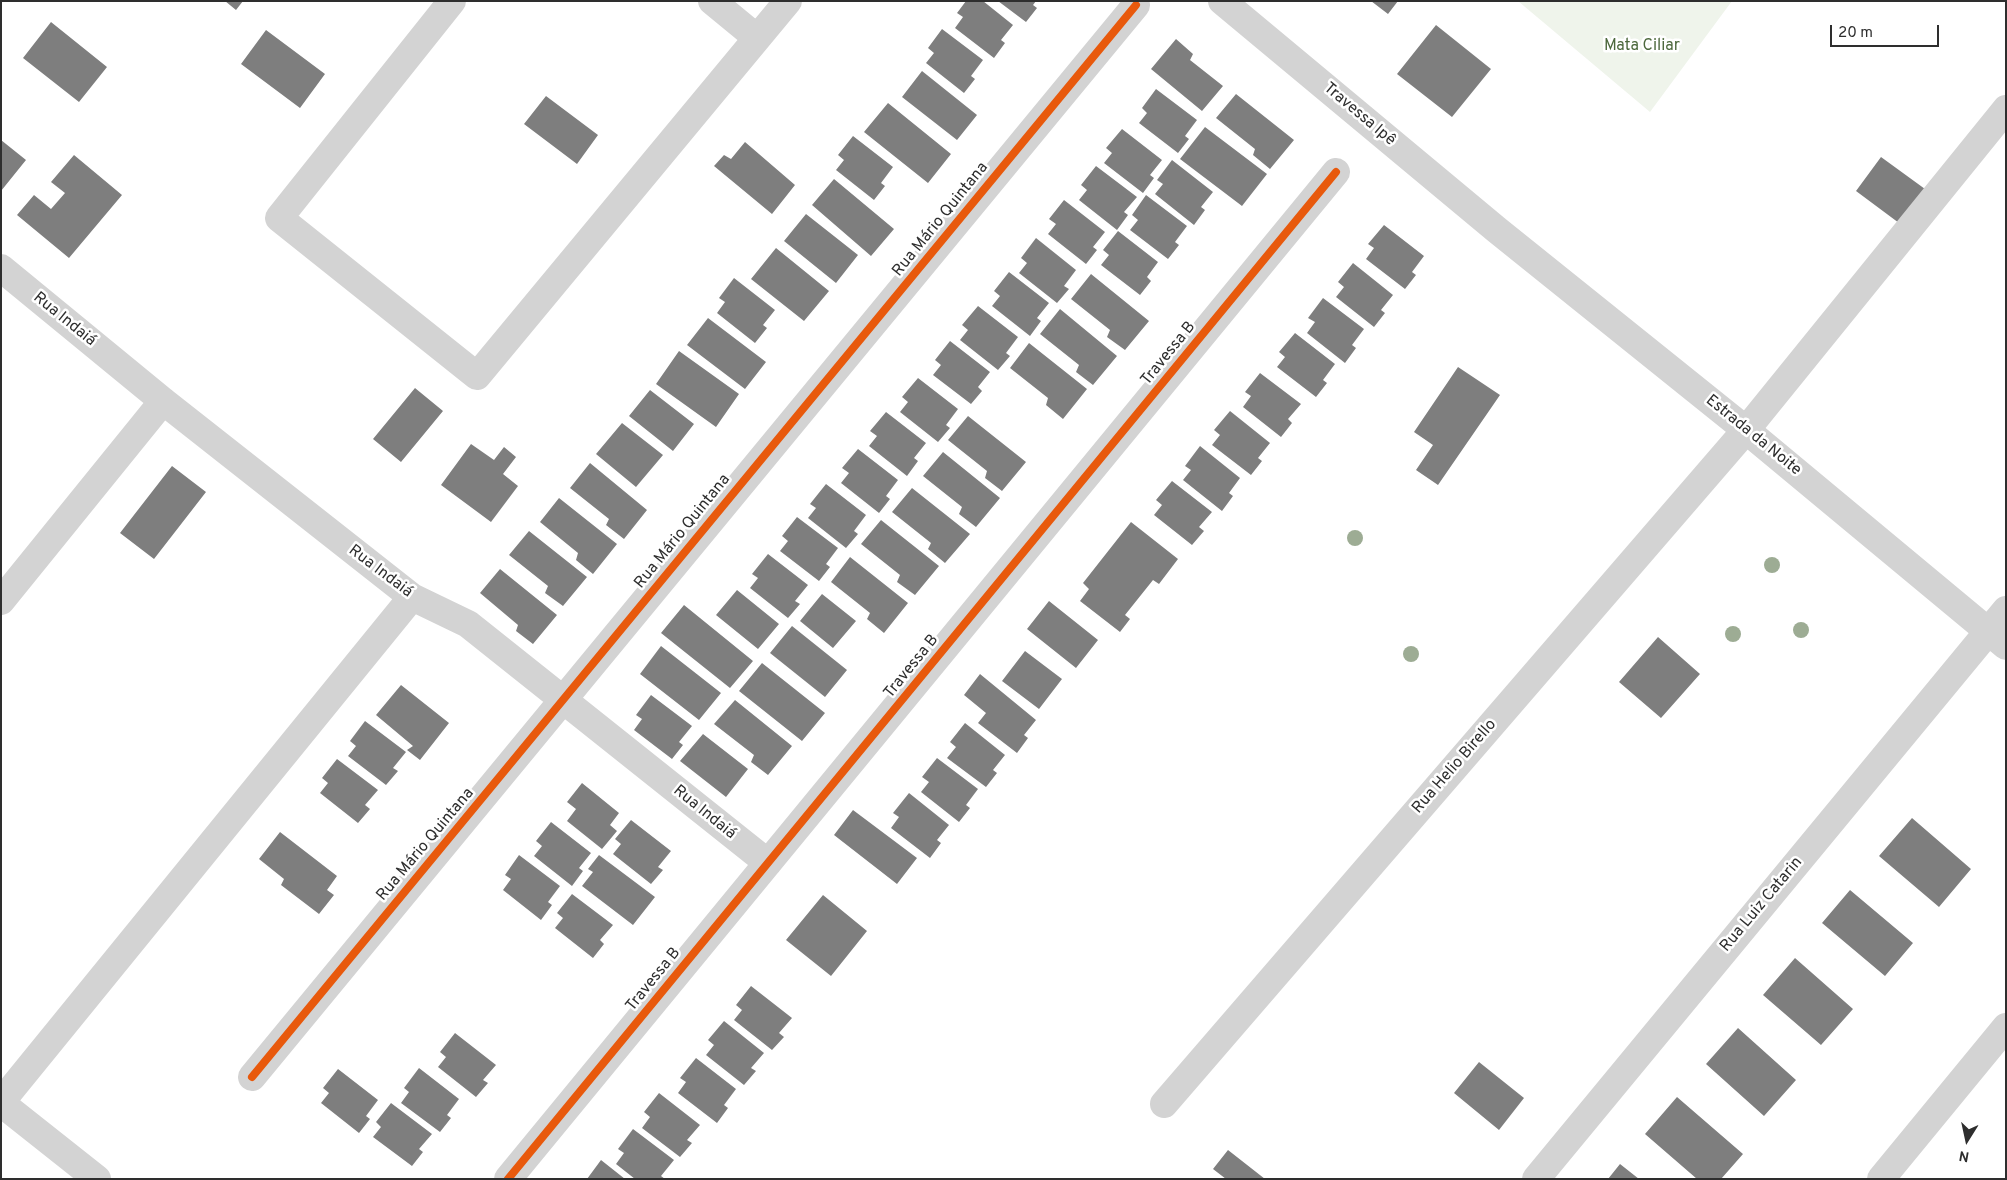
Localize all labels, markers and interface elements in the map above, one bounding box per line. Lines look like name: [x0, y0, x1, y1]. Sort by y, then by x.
scale bar: [1832, 15, 1941, 47]
text: 20 m: [1838, 24, 1873, 43]
park label: Mata Ciliar: [1604, 37, 1680, 57]
street label: Travessa Ipê: [1319, 79, 1399, 151]
street label: Rua Mário Quintana: [889, 159, 993, 281]
street label: Rua Indaiá: [29, 289, 99, 351]
street label: Travessa B: [1138, 318, 1200, 390]
street label: Estrada da Noite: [1701, 391, 1805, 481]
street label: Rua Mário Quintana: [631, 471, 735, 593]
street label: Rua Indaiá: [344, 542, 416, 602]
street label: Travessa B: [881, 631, 943, 703]
street label: Rua Helio Birello: [1409, 716, 1501, 818]
street label: Rua Indaiá: [669, 782, 739, 844]
street label: Rua Mário Quintana: [373, 785, 479, 905]
street label: Rua Luiz Catarin: [1717, 854, 1807, 956]
street label: Travessa B: [623, 944, 685, 1016]
north arrow: [1942, 1115, 1992, 1165]
text: N: [1958, 1146, 1971, 1165]

